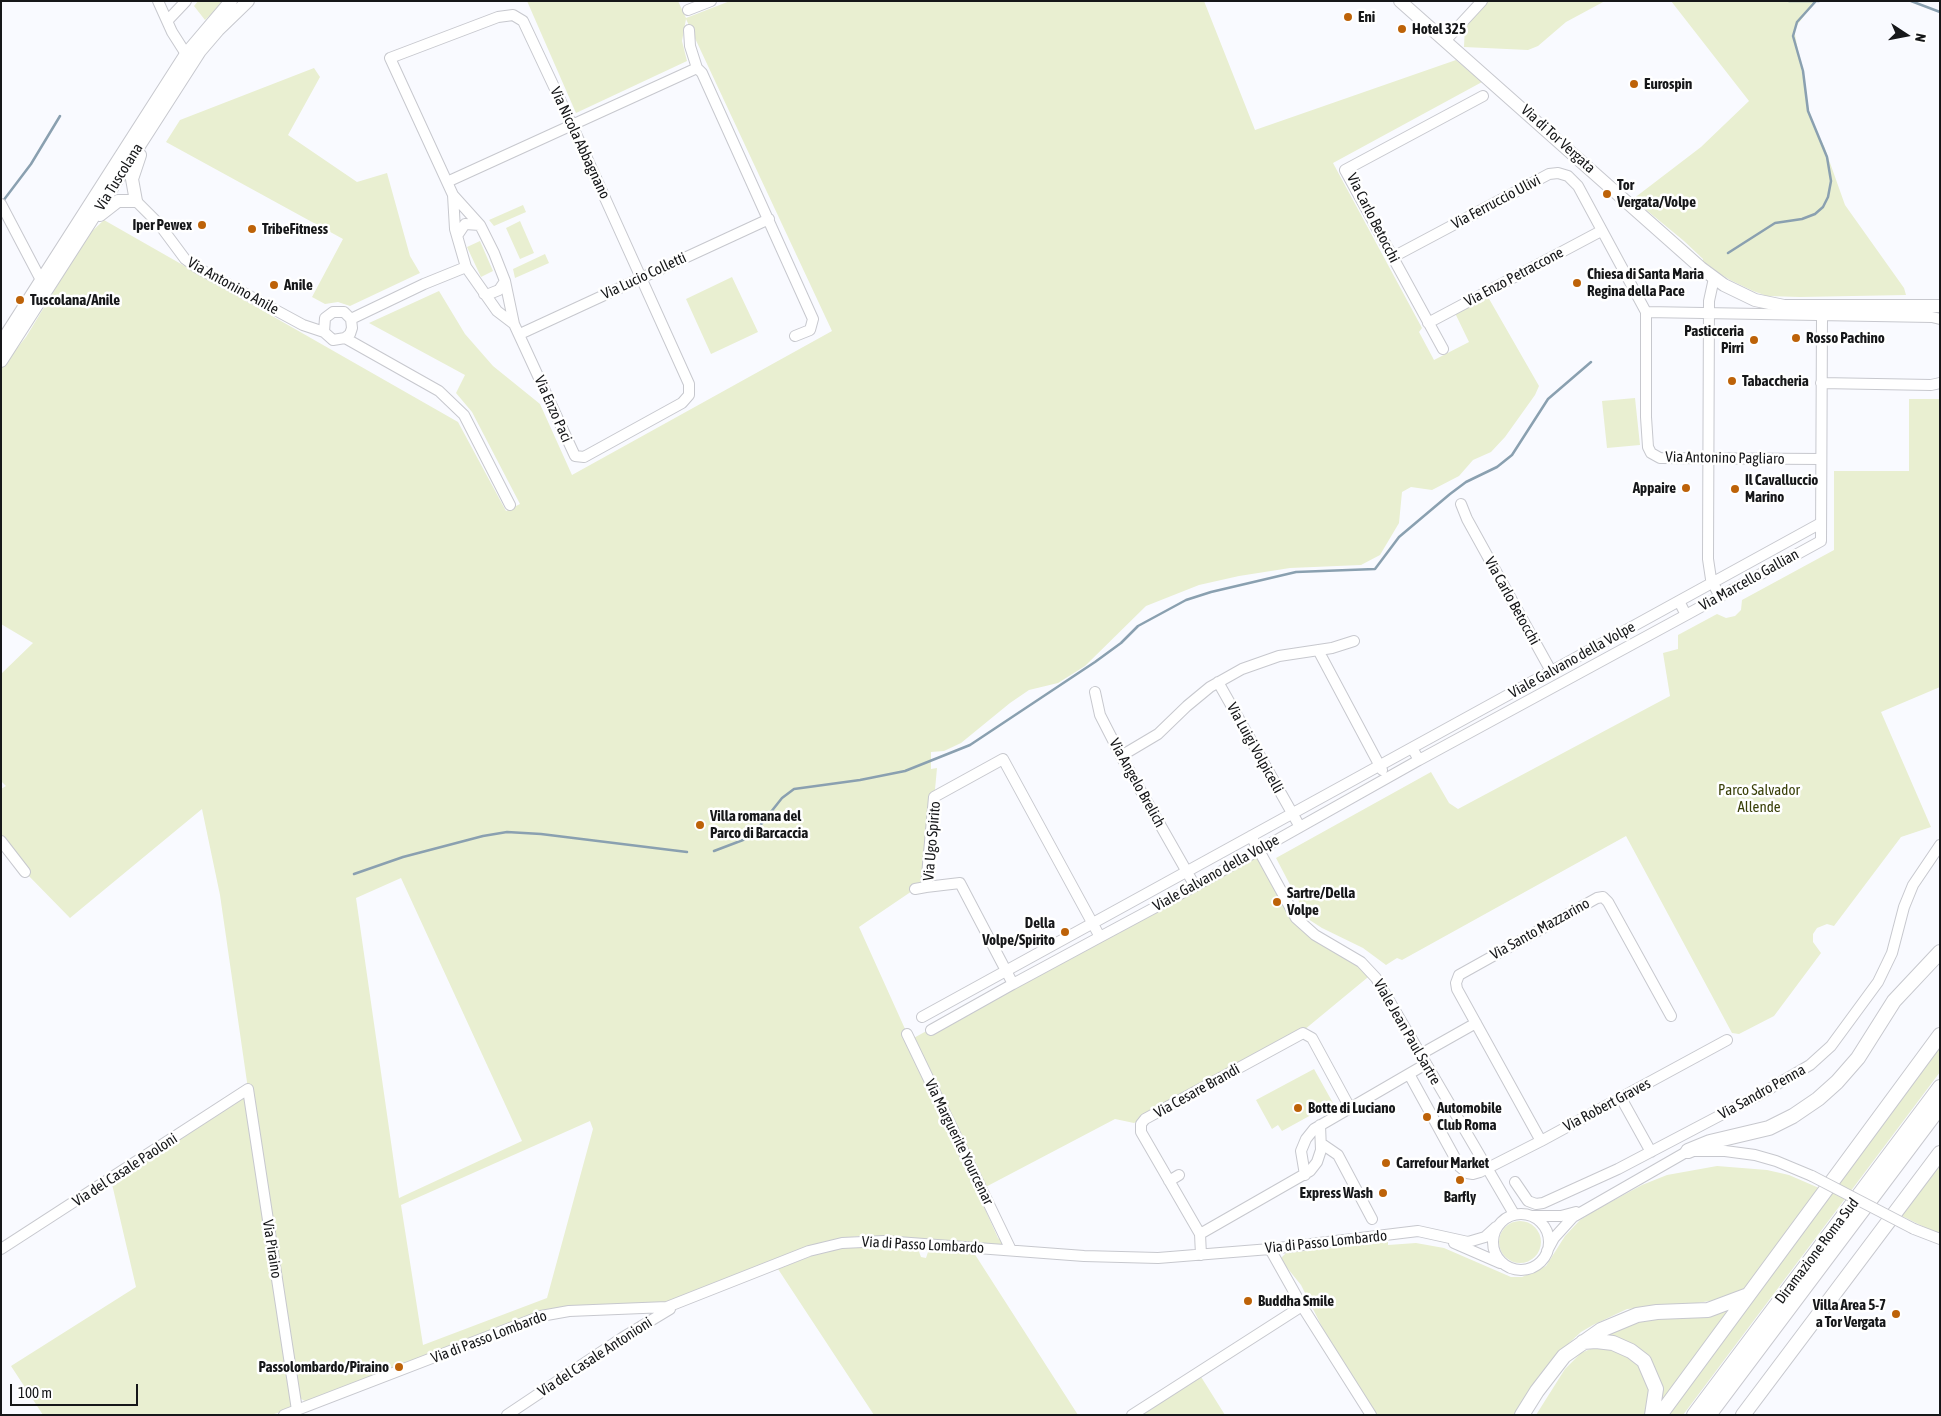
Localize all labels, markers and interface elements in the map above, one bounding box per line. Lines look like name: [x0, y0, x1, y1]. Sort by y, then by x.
place label: Eni: [1358, 8, 1375, 26]
north arrow: [1881, 10, 1931, 60]
marker: Eni: [1342, 11, 1354, 23]
place label: Hotel 325: [1412, 20, 1466, 38]
marker: Hotel 325: [1396, 23, 1408, 35]
text: N: [1912, 32, 1929, 43]
place label: Eurospin: [1644, 75, 1692, 93]
marker: Eurospin: [1628, 78, 1640, 90]
street label: Via Nicola Abbagnano: [546, 84, 614, 202]
street label: Via di Tor Vergata: [1517, 101, 1599, 177]
street label: Via Tuscolana: [91, 140, 147, 214]
street label: Via Carlo Betocchi: [1343, 170, 1403, 266]
street label: Via Ferruccio Ulivi: [1448, 171, 1544, 233]
place label: Tor Vergata/Volpe: [1617, 176, 1696, 211]
marker: Tor Vergata/Volpe: [1601, 188, 1613, 200]
place label: Iper Pewex: [132, 216, 192, 234]
marker: Iper Pewex: [196, 219, 208, 231]
place label: TribeFitness: [262, 220, 328, 238]
marker: TribeFitness: [246, 223, 258, 235]
street label: Via Enzo Petraccone: [1461, 243, 1567, 311]
street label: Via Lucio Colletti: [599, 249, 689, 303]
street label: Via Antonino Anile: [184, 254, 282, 318]
place label: Chiesa di Santa Maria Regina della Pace: [1587, 265, 1704, 300]
place label: Anile: [284, 276, 313, 294]
marker: Chiesa di Santa Maria Regina della Pace: [1571, 277, 1583, 289]
marker: Anile: [268, 279, 280, 291]
place label: Tuscolana/Anile: [30, 291, 120, 309]
marker: Tuscolana/Anile: [14, 294, 26, 306]
place label: Pasticceria Pirri: [1684, 322, 1744, 357]
place label: Rosso Pachino: [1806, 329, 1885, 347]
marker: Rosso Pachino: [1790, 332, 1802, 344]
marker: Pasticceria Pirri: [1748, 334, 1760, 346]
place label: Tabaccheria: [1742, 372, 1809, 390]
street label: Via Enzo Paci: [530, 373, 576, 445]
marker: Tabaccheria: [1726, 375, 1738, 387]
street label: Via Antonino Pagliaro: [1665, 448, 1785, 468]
place label: Il Cavalluccio Marino: [1745, 471, 1818, 506]
place label: Appaire: [1633, 479, 1676, 497]
marker: Appaire: [1680, 482, 1692, 494]
marker: Il Cavalluccio Marino: [1729, 483, 1741, 495]
street label: Via Marcello Gallian: [1696, 545, 1802, 615]
street label: Via Carlo Betocchi: [1480, 554, 1544, 648]
street label: Viale Galvano della Volpe: [1506, 618, 1638, 702]
street label: Via Luigi Volpicelli: [1223, 700, 1287, 796]
street label: Via Angelo Brelich: [1105, 735, 1169, 831]
park label: Parco Salvador Allende: [1718, 781, 1800, 816]
street label: Via Ugo Spirito: [920, 800, 944, 882]
place label: Villa romana del Parco di Barcaccia: [710, 807, 808, 842]
marker: Villa romana del Parco di Barcaccia: [694, 819, 706, 831]
street label: Viale Galvano della Volpe: [1150, 831, 1282, 915]
place label: Sartre/Della Volpe: [1287, 884, 1355, 919]
street label: Via Santo Mazzarino: [1487, 894, 1593, 964]
marker: Sartre/Della Volpe: [1271, 896, 1283, 908]
place label: Della Volpe/Spirito: [982, 914, 1055, 949]
marker: Della Volpe/Spirito: [1059, 926, 1071, 938]
street label: Viale Jean Paul Sartre: [1370, 976, 1444, 1088]
street label: Via Cesare Brandi: [1151, 1060, 1243, 1122]
street label: Via Sandro Penna: [1715, 1061, 1809, 1123]
street label: Via Robert Graves: [1560, 1074, 1654, 1136]
street label: Via Marguerite Yourcenar: [921, 1076, 997, 1208]
place label: Botte di Luciano: [1308, 1099, 1395, 1117]
place label: Automobile Club Roma: [1437, 1099, 1502, 1134]
marker: Botte di Luciano: [1292, 1102, 1304, 1114]
marker: Automobile Club Roma: [1421, 1111, 1433, 1123]
street label: Via del Casale Paoloni: [69, 1129, 181, 1211]
place label: Carrefour Market: [1396, 1154, 1489, 1172]
marker: Carrefour Market: [1380, 1157, 1392, 1169]
marker: Barfly: [1454, 1174, 1466, 1186]
place label: Express Wash: [1300, 1184, 1373, 1202]
marker: Express Wash: [1377, 1187, 1389, 1199]
place label: Barfly: [1444, 1188, 1476, 1206]
street label: Diramazione Roma Sud: [1771, 1195, 1863, 1307]
street label: Via Piraino: [258, 1218, 286, 1280]
street label: Via di Passo Lombardo: [1264, 1227, 1388, 1257]
street label: Via di Passo Lombardo: [861, 1233, 985, 1257]
place label: Buddha Smile: [1258, 1292, 1334, 1310]
marker: Buddha Smile: [1242, 1295, 1254, 1307]
place label: Villa Area 5-7 a Tor Vergata: [1813, 1296, 1886, 1331]
street label: Via di Passo Lombardo: [429, 1307, 549, 1367]
marker: Villa Area 5-7 a Tor Vergata: [1890, 1308, 1902, 1320]
street label: Via del Casale Antonioni: [534, 1313, 656, 1401]
place label: Passolombardo/Piraino: [258, 1358, 389, 1376]
marker: Passolombardo/Piraino: [393, 1361, 405, 1373]
scale bar: [12, 1374, 140, 1406]
text: 100 m: [18, 1384, 52, 1401]

